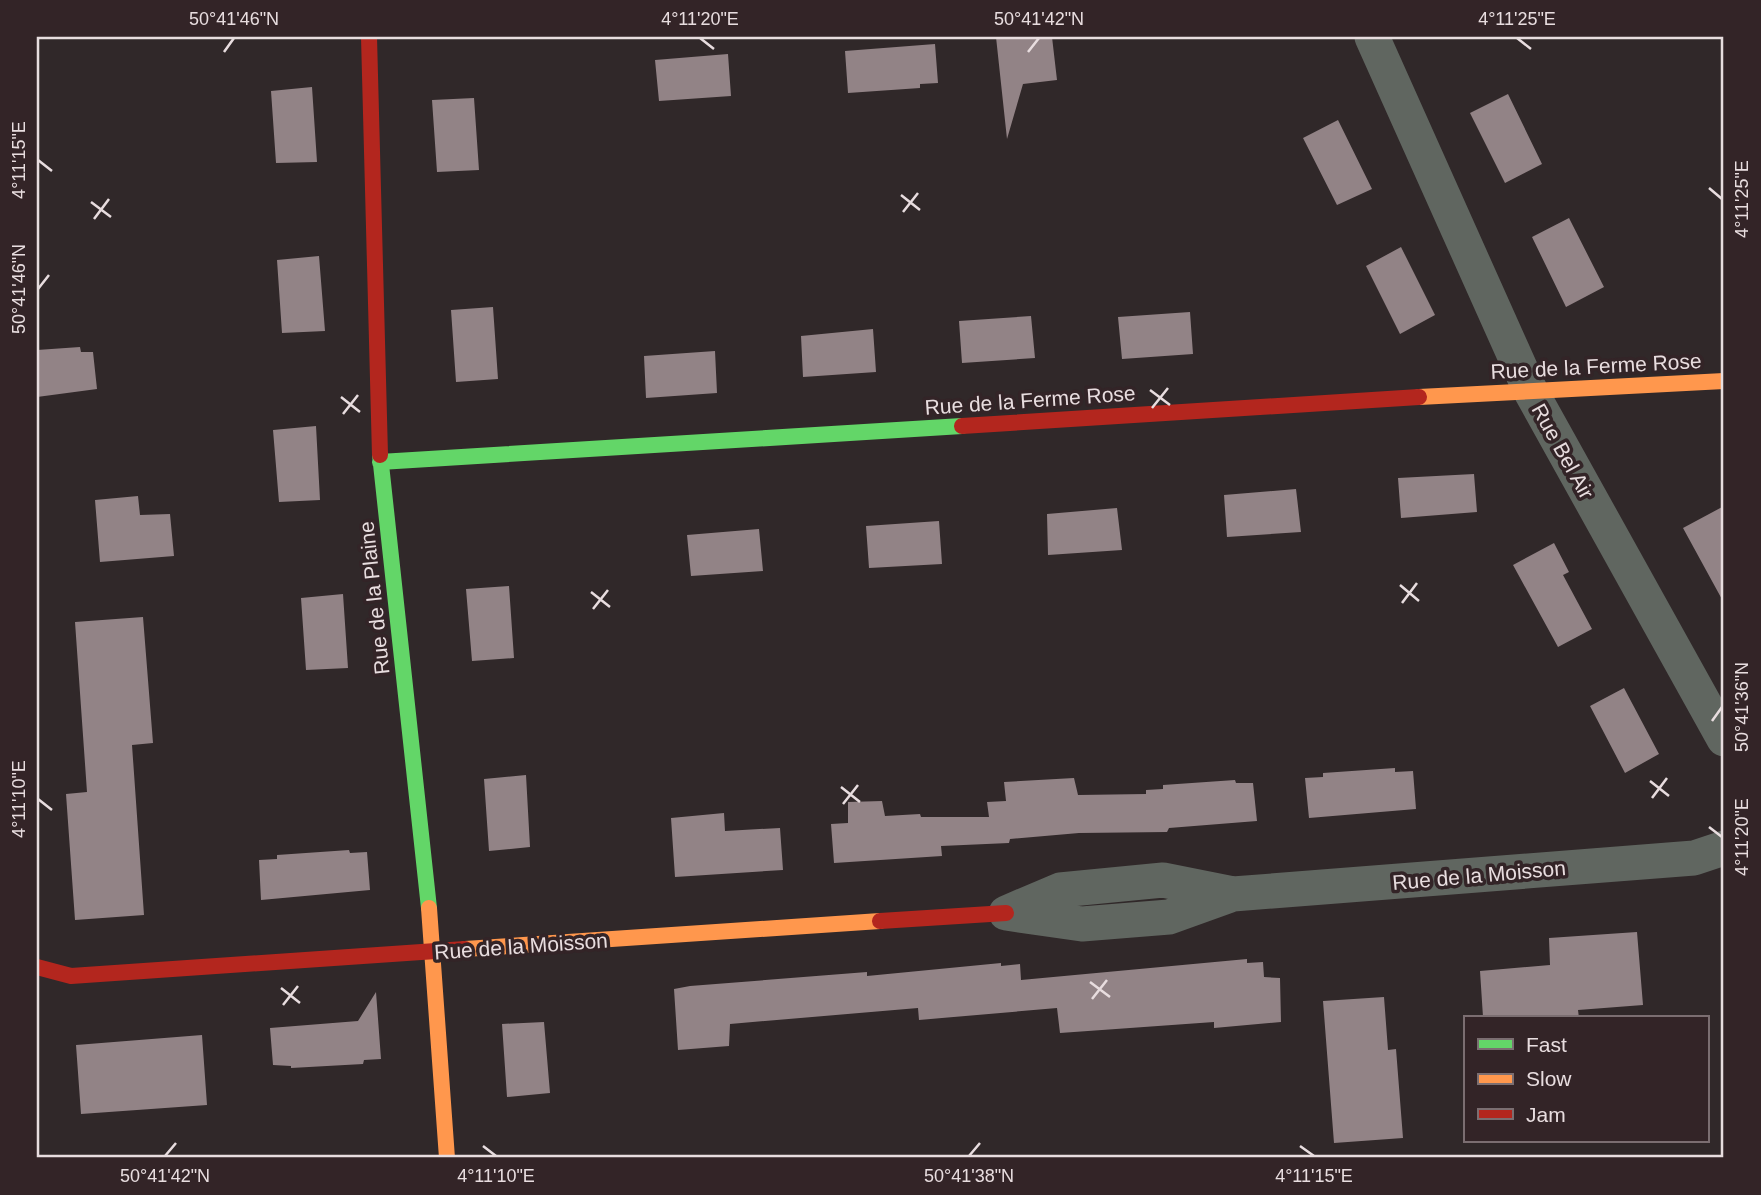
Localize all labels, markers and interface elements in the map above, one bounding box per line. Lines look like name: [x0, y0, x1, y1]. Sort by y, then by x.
text: 50°41'46"N: [189, 9, 279, 29]
text: 4°11'20"E: [661, 9, 739, 29]
text: 50°41'42"N: [994, 9, 1084, 29]
text: 4°11'25"E: [1478, 9, 1556, 29]
text: 4°11'15"E: [9, 121, 29, 199]
text: 4°11'25"E: [1732, 160, 1752, 238]
text: 50°41'46"N: [9, 244, 29, 334]
street label: Rue de la Ferme Rose: [1490, 349, 1702, 383]
street label: Rue de la Ferme Rose: [924, 381, 1136, 419]
street label: Rue Bel Air: [1527, 399, 1599, 503]
street label: Rue de la Plaine: [355, 520, 393, 676]
text: 50°41'36"N: [1732, 662, 1752, 752]
text: 4°11'10"E: [9, 760, 29, 838]
text: 4°11'20"E: [1732, 798, 1752, 876]
street label: Rue de la Moisson: [1391, 856, 1567, 894]
street label: Rue de la Moisson: [433, 928, 609, 964]
legend: [1464, 1016, 1708, 1142]
text: Fast: [1526, 1033, 1567, 1056]
text: Slow: [1526, 1067, 1572, 1090]
text: Jam: [1526, 1103, 1566, 1126]
text: 50°41'42"N: [120, 1166, 210, 1186]
text: 4°11'10"E: [457, 1166, 535, 1186]
text: 50°41'38"N: [924, 1166, 1014, 1186]
text: 4°11'15"E: [1275, 1166, 1353, 1186]

